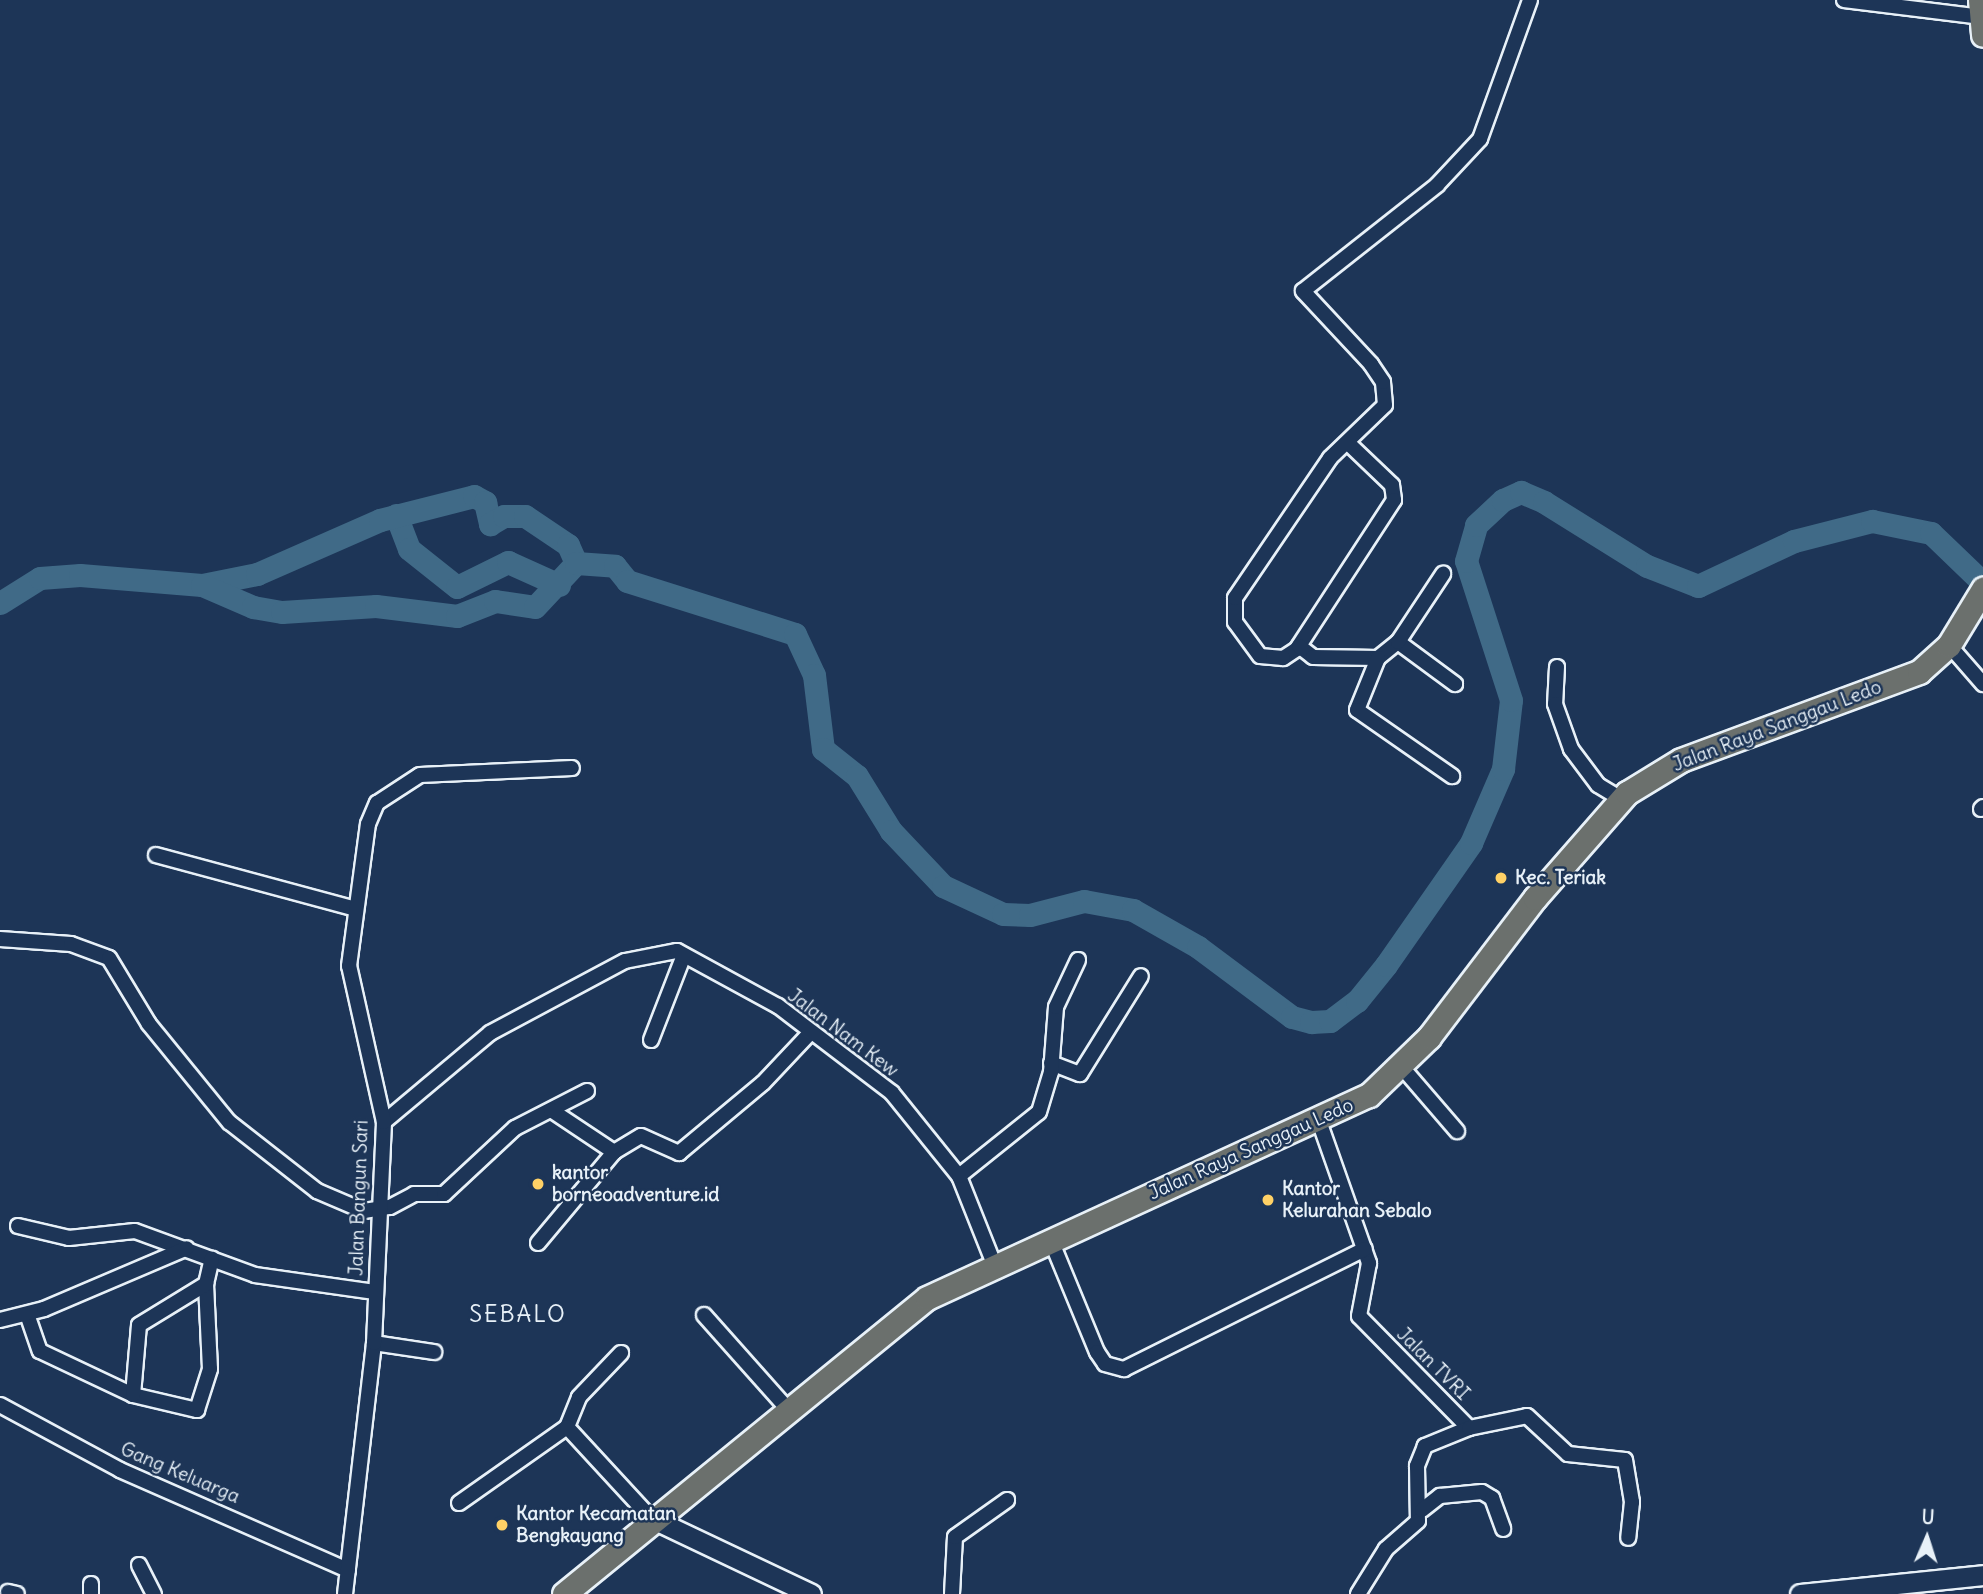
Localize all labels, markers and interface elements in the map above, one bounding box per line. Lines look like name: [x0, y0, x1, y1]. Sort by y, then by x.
street label: Jalan Raya Sanggau Ledo: [1669, 676, 1885, 776]
place label: Kec. Teriak: [1515, 867, 1606, 889]
marker: Kec. Teriak: [1493, 870, 1509, 886]
street label: Jalan Nam Kew: [783, 984, 903, 1082]
street label: Jalan Raya Sanggau Ledo: [1145, 1093, 1357, 1205]
street label: Jalan Bangun Sari: [345, 1120, 373, 1276]
place label: kantor borneoadventure.id: [552, 1162, 719, 1206]
marker: kantor borneoadventure.id: [530, 1176, 546, 1192]
place label: Kantor Kelurahan Sebalo: [1282, 1178, 1432, 1222]
marker: Kantor Kelurahan Sebalo: [1260, 1192, 1276, 1208]
district label: SEBALO: [470, 1300, 566, 1328]
street label: Jalan TVRI: [1392, 1323, 1474, 1405]
street label: Gang Keluarga: [117, 1438, 243, 1508]
place label: Kantor Kecamatan Bengkayang: [516, 1503, 676, 1547]
north arrow: [1892, 1503, 1962, 1573]
text: U: [1921, 1505, 1935, 1529]
marker: Kantor Kecamatan Bengkayang: [494, 1517, 510, 1533]

